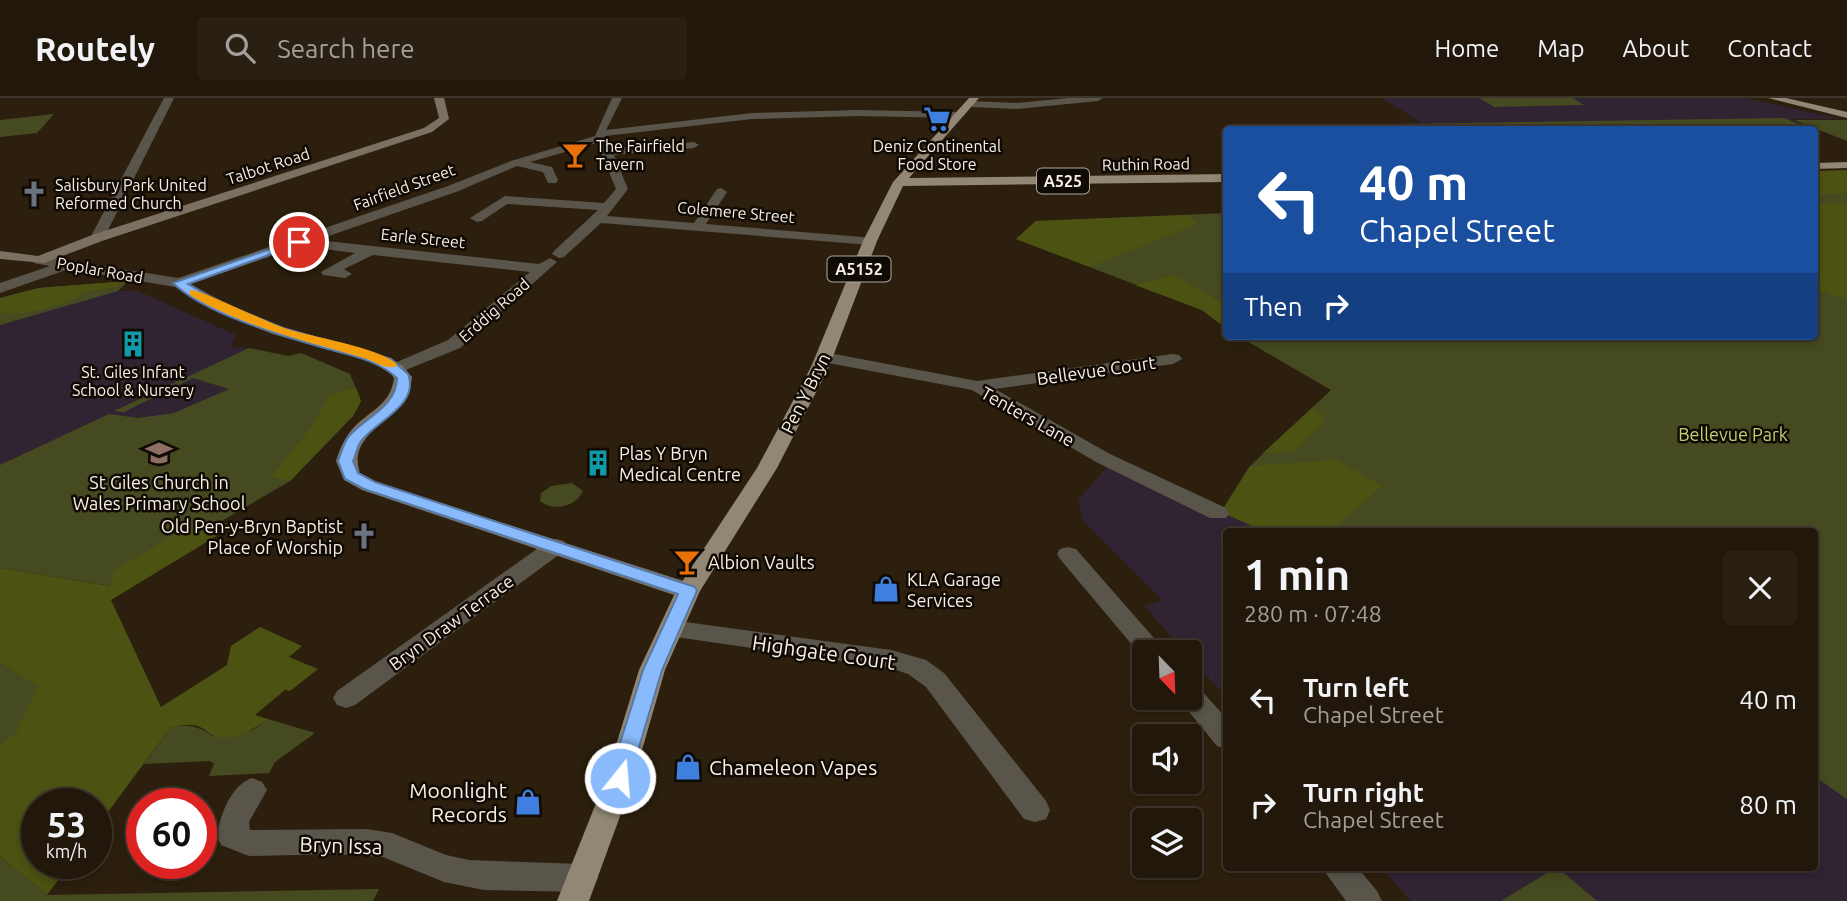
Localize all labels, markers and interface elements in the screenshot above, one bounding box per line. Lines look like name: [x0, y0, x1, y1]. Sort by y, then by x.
search box: [197, 17, 687, 80]
icon: search: [221, 29, 259, 67]
text: Routely: [35, 30, 155, 67]
text: Search here: [277, 34, 415, 63]
text: Home: [1434, 35, 1499, 62]
text: Map: [1537, 35, 1584, 62]
text: About: [1622, 35, 1689, 62]
text: Contact: [1727, 35, 1812, 62]
supermarket icon: Deniz Continental Food Store: [922, 104, 952, 134]
place label: The Fairfield Tavern: [596, 137, 685, 173]
place label: Deniz Continental Food Store: [873, 137, 1001, 173]
bar icon: The Fairfield Tavern: [560, 140, 590, 170]
street label: Talbot Road: [224, 144, 312, 188]
street label: Ruthin Road: [1102, 154, 1190, 174]
icon: left: [1244, 154, 1335, 245]
text: 40 m: [1359, 154, 1468, 209]
street label: Fairfield Street: [351, 160, 458, 214]
road number: A525: [1037, 169, 1089, 194]
place label: Salisbury Park United Reformed Church: [55, 176, 207, 212]
church icon: Salisbury Park United Reformed Church: [19, 179, 49, 209]
street label: Colemere Street: [676, 198, 796, 226]
pin: [269, 212, 329, 272]
text: Chapel Street: [1359, 212, 1555, 248]
icon: arrive: [280, 223, 318, 261]
street label: Earle Street: [380, 225, 467, 251]
street label: Poplar Road: [56, 254, 144, 286]
road number: A5152: [828, 256, 890, 281]
street label: Erddig Road: [455, 275, 533, 345]
icon: right: [1317, 287, 1355, 325]
text: Then: [1244, 292, 1303, 321]
building icon: St. Giles Infant School & Nursery: [118, 329, 148, 359]
street label: Pen Y Bryn: [776, 350, 834, 436]
street label: Bellevue Court: [1035, 352, 1157, 388]
place label: St. Giles Infant School & Nursery: [72, 363, 194, 399]
street label: Tenters Lane: [978, 382, 1078, 450]
park label: Bellevue Park: [1678, 424, 1788, 444]
school or university icon: St Giles Church in Wales Primary School: [144, 438, 174, 468]
place label: Plas Y Bryn Medical Centre: [619, 443, 741, 484]
building icon: Plas Y Bryn Medical Centre: [583, 448, 613, 478]
place label: St Giles Church in Wales Primary School: [73, 472, 246, 513]
place label: Old Pen-y-Bryn Baptist Place of Worship: [161, 516, 343, 557]
church icon: Old Pen-y-Bryn Baptist Place of Worship: [349, 521, 379, 551]
bar icon: Albion Vaults: [672, 547, 702, 577]
text: 1 min: [1244, 551, 1350, 598]
button: close: [1723, 551, 1797, 625]
place label: Albion Vaults: [708, 552, 815, 572]
place label: KLA Garage Services: [907, 569, 1001, 610]
street label: Bryn Draw Terrace: [385, 570, 517, 674]
shop icon: KLA Garage Services: [871, 574, 901, 604]
text: 280 m · 07:48: [1244, 601, 1382, 626]
street label: Highgate Court: [751, 630, 897, 674]
north arrow: [1132, 640, 1202, 710]
map controls: [1132, 640, 1202, 878]
text: Turn left: [1303, 673, 1409, 702]
icon: left: [1244, 681, 1282, 719]
text: 40 m: [1739, 685, 1797, 714]
text: Chapel Street: [1303, 702, 1444, 727]
button: sound: [1132, 724, 1202, 794]
position arrow: [583, 741, 657, 815]
shop icon: Chameleon Vapes: [673, 752, 703, 782]
place label: Chameleon Vapes: [709, 755, 877, 779]
place label: Moonlight Records: [409, 778, 507, 826]
text: Turn right: [1303, 778, 1424, 807]
icon: right: [1244, 786, 1282, 824]
shop icon: Moonlight Records: [513, 787, 543, 817]
speed limit sign: 60: [126, 788, 217, 879]
text: 80 m: [1739, 790, 1797, 819]
text: 53: [47, 804, 86, 844]
text: Chapel Street: [1303, 807, 1444, 832]
button: layers: [1132, 808, 1202, 878]
street label: Bryn Issa: [299, 832, 383, 858]
text: km/h: [46, 841, 87, 861]

